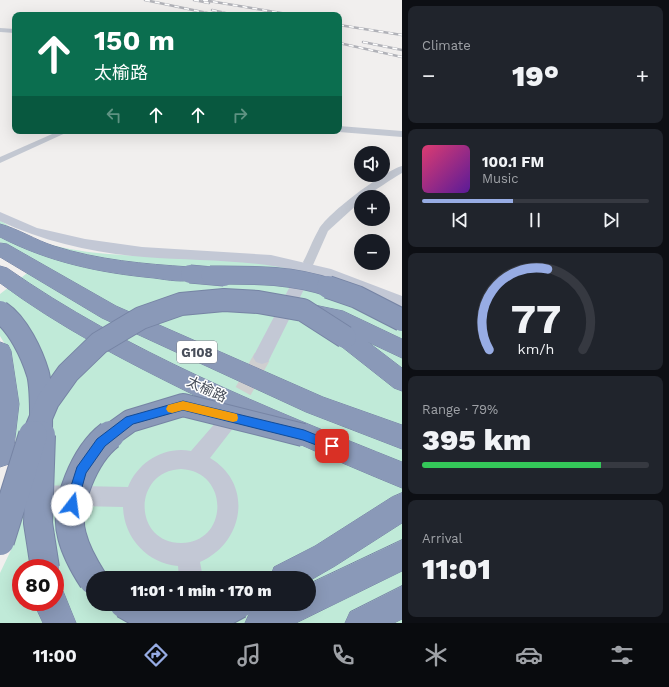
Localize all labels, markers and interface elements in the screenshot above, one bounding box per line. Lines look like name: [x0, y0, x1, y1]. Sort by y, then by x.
text: 150 m: [94, 24, 175, 57]
icon: ahead: [28, 28, 80, 80]
text: Climate: [422, 38, 471, 53]
text: 19°: [512, 58, 559, 93]
text: 太榆路: [94, 62, 148, 83]
text: −: [422, 63, 435, 88]
text: +: [636, 63, 649, 88]
icon: left: [103, 104, 125, 126]
icon: ahead: [145, 104, 167, 126]
icon: ahead: [187, 104, 209, 126]
icon: right: [229, 104, 251, 126]
map controls: [354, 146, 390, 270]
button: sound: [354, 146, 390, 182]
text: 100.1 FM: [482, 153, 544, 171]
text: Music: [482, 171, 519, 186]
button: +: [354, 190, 390, 226]
icon: previous: [449, 209, 471, 231]
icon: pause: [524, 209, 546, 231]
icon: next: [600, 209, 622, 231]
button: −: [354, 234, 390, 270]
text: 77: [510, 293, 561, 342]
text: km/h: [517, 340, 554, 356]
road number: G108: [177, 341, 217, 363]
street label: 太榆路: [185, 373, 229, 405]
text: Range · 79%: [422, 402, 498, 417]
text: 395 km: [422, 422, 531, 457]
pin: [315, 429, 349, 463]
icon: arrive: [321, 435, 343, 457]
position arrow: [51, 484, 93, 526]
text: Arrival: [422, 531, 463, 546]
text: 11:01: [422, 551, 491, 586]
speed limit sign: 80: [12, 559, 64, 611]
text: 11:01 · 1 min · 170 m: [130, 582, 272, 600]
icon: directions: [142, 641, 170, 669]
icon: music: [235, 641, 263, 669]
icon: phone: [329, 641, 357, 669]
icon: climate: [422, 641, 450, 669]
icon: car: [515, 641, 543, 669]
icon: filters: [608, 641, 636, 669]
text: 11:00: [33, 645, 77, 666]

